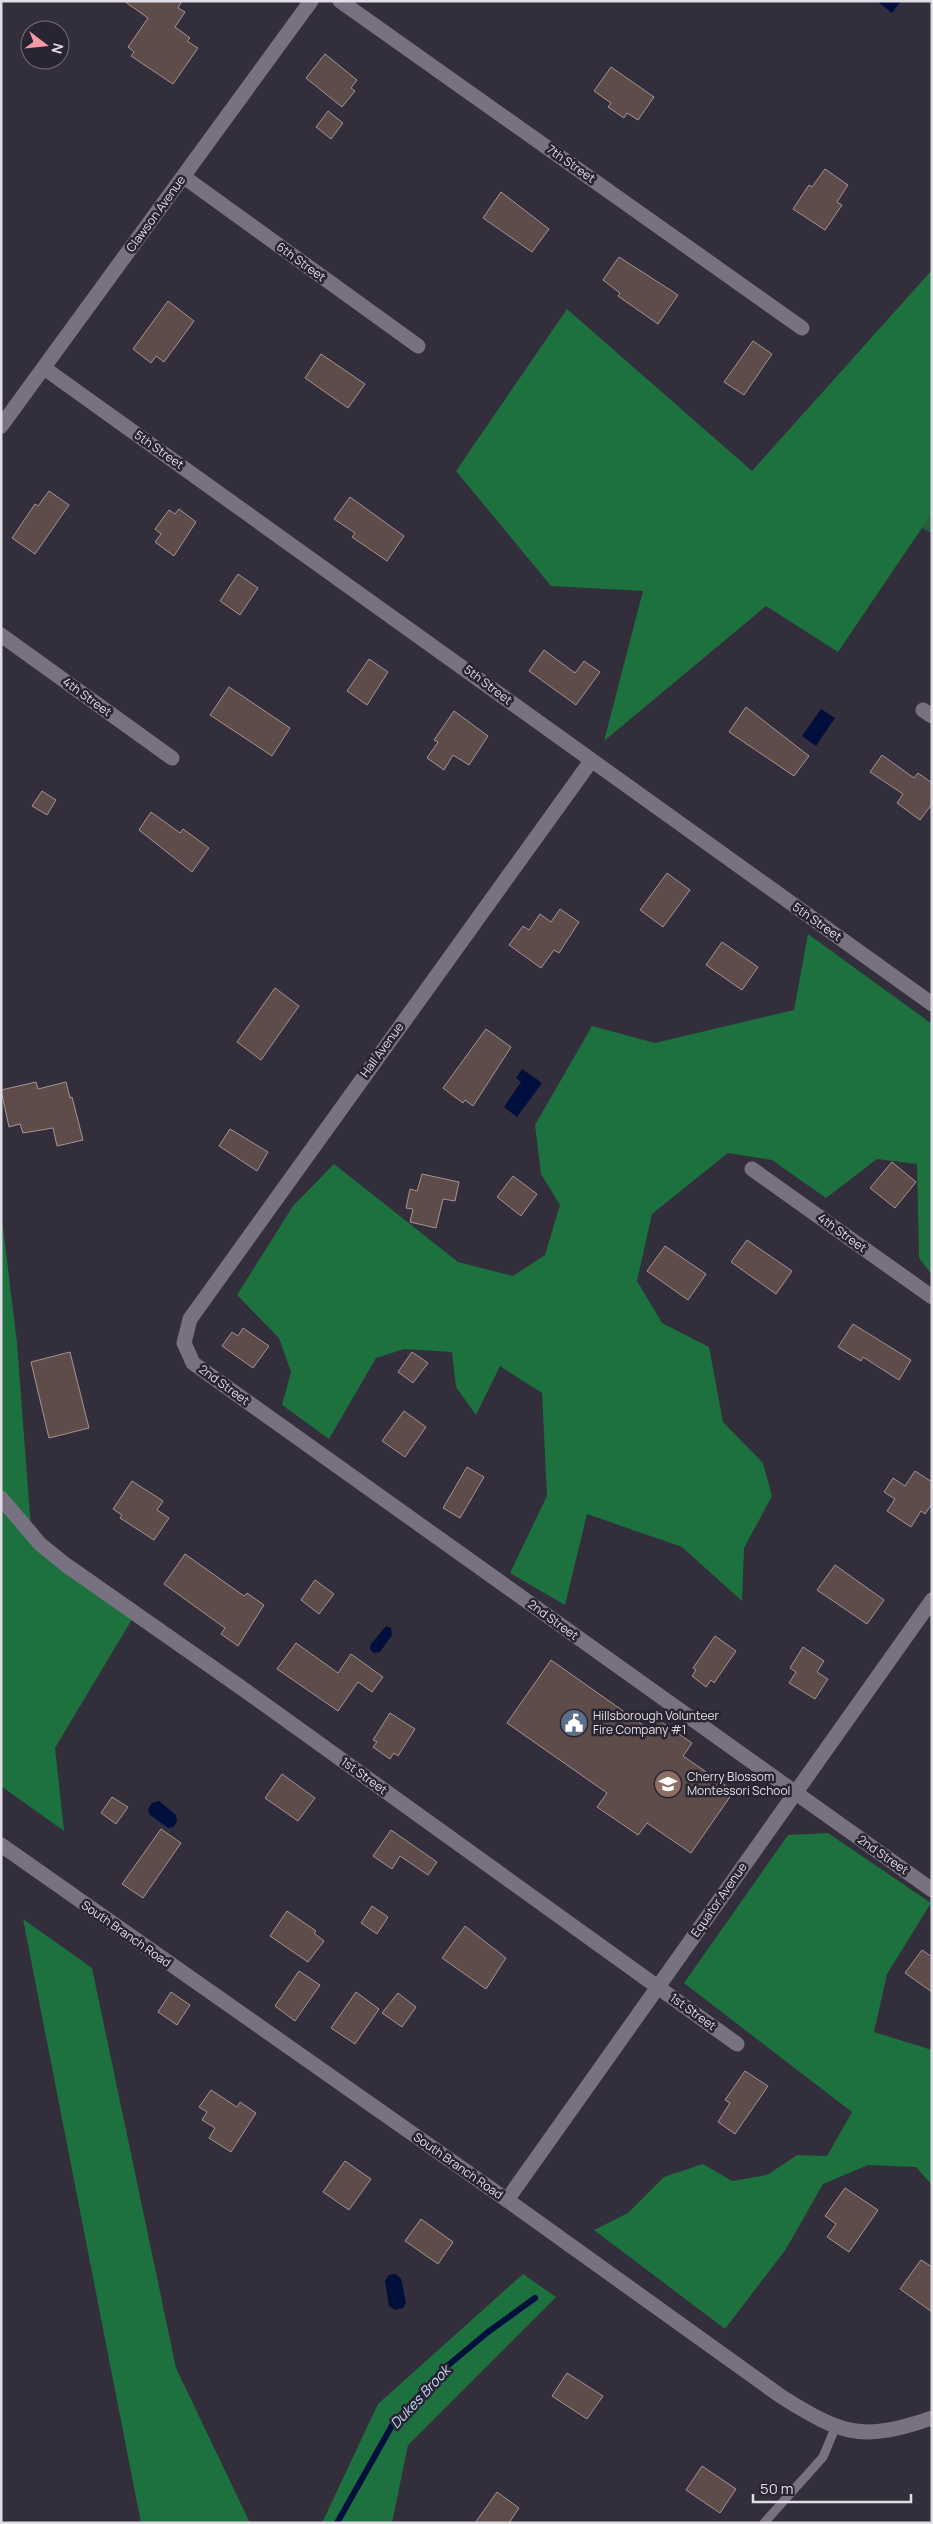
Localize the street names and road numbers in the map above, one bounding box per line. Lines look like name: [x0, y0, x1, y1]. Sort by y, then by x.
street label: 7th Street: [544, 141, 599, 187]
street label: Clawson Avenue: [122, 172, 189, 255]
street label: 6th Street: [273, 238, 330, 285]
street label: 5th Street: [131, 426, 187, 473]
street label: 5th Street: [461, 661, 516, 709]
street label: 4th Street: [59, 673, 115, 720]
street label: 5th Street: [789, 898, 845, 945]
street label: Hall Avenue: [356, 1019, 407, 1081]
street label: 4th Street: [814, 1209, 870, 1256]
street label: 2nd Street: [196, 1360, 253, 1409]
street label: 2nd Street: [525, 1595, 582, 1644]
street label: 1st Street: [338, 1753, 391, 1798]
street label: 2nd Street: [854, 1831, 912, 1878]
street label: Equator Avenue: [687, 1859, 751, 1940]
street label: South Branch Road: [78, 1896, 174, 1971]
street label: 1st Street: [667, 1989, 720, 2034]
street label: South Branch Road: [410, 2128, 506, 2203]

